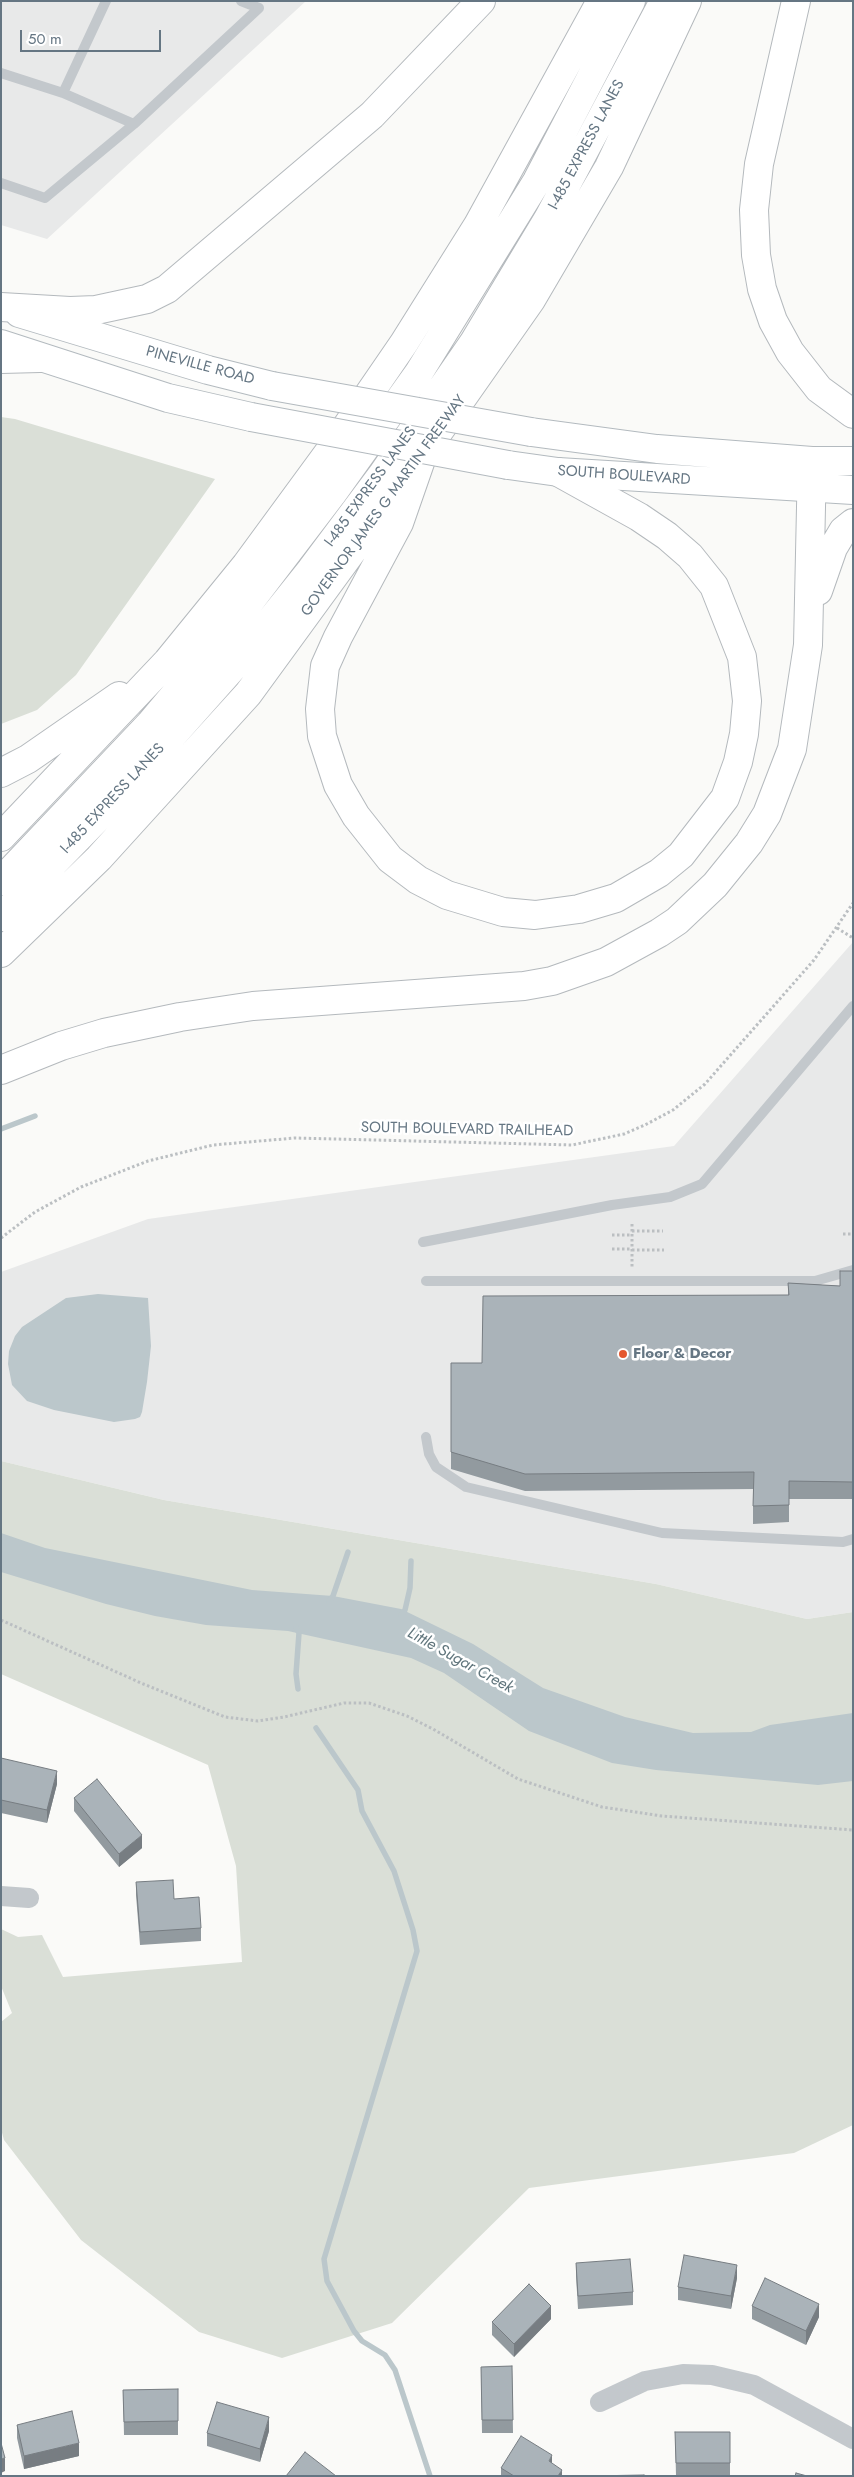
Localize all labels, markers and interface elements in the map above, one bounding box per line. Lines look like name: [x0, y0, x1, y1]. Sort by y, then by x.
scale bar: [22, 20, 164, 52]
text: 50 m: [28, 28, 62, 50]
street label: I-485 EXPRESS LANES: [545, 77, 629, 213]
street label: PINEVILLE ROAD: [144, 343, 256, 389]
street label: GOVERNOR JAMES G MARTIN FREEWAY: [298, 392, 470, 620]
street label: I-485 EXPRESS LANES: [321, 423, 421, 551]
street label: SOUTH BOULEVARD: [557, 462, 691, 490]
street label: I-485 EXPRESS LANES: [57, 740, 169, 858]
street label: SOUTH BOULEVARD TRAILHEAD: [361, 1119, 573, 1141]
place label: Floor & Decor: [633, 1345, 732, 1363]
marker: Floor & Decor: [617, 1348, 629, 1360]
water label: Little Sugar Creek: [404, 1624, 516, 1698]

